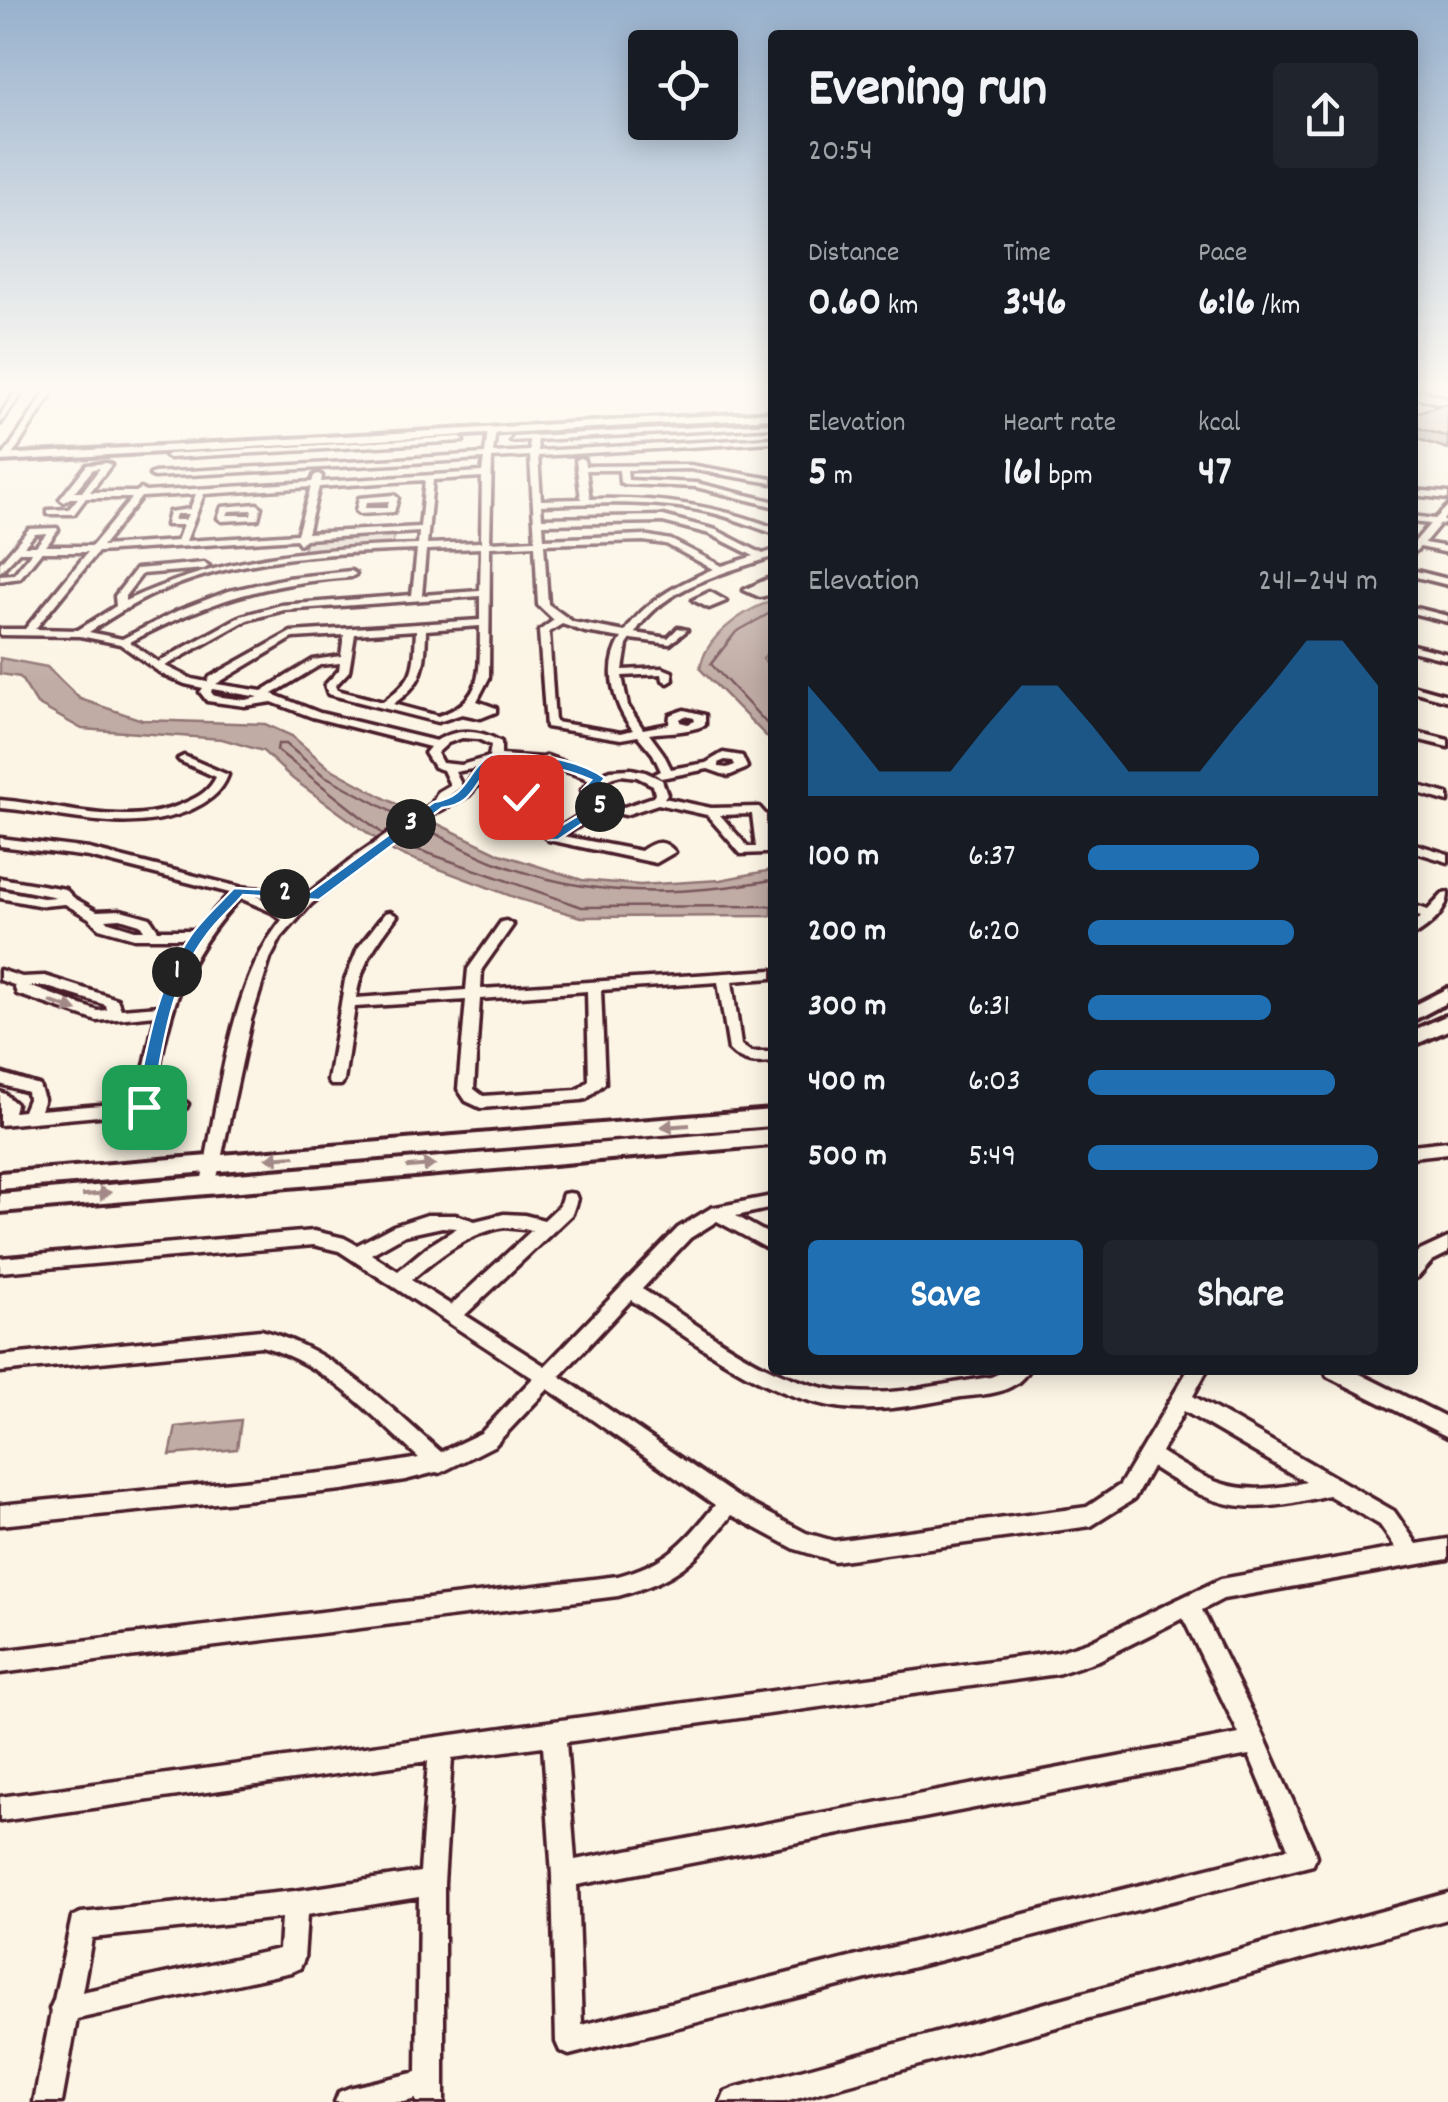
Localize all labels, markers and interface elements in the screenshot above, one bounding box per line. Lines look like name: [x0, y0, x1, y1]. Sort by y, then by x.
map controls: [628, 30, 738, 140]
button: locate: [628, 30, 738, 140]
text: Evening run: [808, 53, 1047, 132]
button: share: [1273, 63, 1378, 168]
text: 20:54: [808, 130, 873, 176]
text: Distance: [808, 235, 899, 275]
text: Time: [1003, 235, 1051, 275]
text: Pace: [1198, 235, 1247, 275]
text: 0.60: [808, 275, 881, 335]
text: 3:46: [1003, 275, 1067, 335]
text: 6:16: [1198, 275, 1255, 335]
text: km: [881, 288, 918, 328]
text: /km: [1255, 288, 1300, 328]
text: Elevation: [808, 405, 905, 445]
text: Heart rate: [1003, 405, 1116, 445]
text: kcal: [1198, 405, 1241, 445]
text: 5: [808, 445, 827, 505]
text: 161: [1003, 445, 1042, 505]
text: 47: [1198, 445, 1232, 505]
text: m: [827, 458, 853, 498]
text: bpm: [1042, 458, 1093, 498]
text: Elevation: [808, 560, 919, 606]
text: 241–244 m: [1258, 560, 1378, 606]
pin: [479, 755, 564, 840]
icon: check: [494, 770, 549, 825]
pin: 5: [575, 782, 625, 832]
text: 5: [594, 787, 606, 827]
pin: 3: [386, 799, 436, 849]
text: 3: [405, 804, 417, 844]
text: 100 m: [808, 835, 879, 881]
text: 6:37: [968, 835, 1015, 881]
pin: 2: [260, 869, 310, 919]
text: 2: [279, 874, 291, 914]
text: 200 m: [808, 910, 886, 956]
text: 6:20: [968, 910, 1020, 956]
pin: 1: [152, 947, 202, 997]
text: 1: [174, 952, 180, 992]
text: 300 m: [808, 985, 886, 1031]
text: 6:31: [968, 985, 1010, 1031]
one-way arrow: [49, 999, 79, 1014]
text: 400 m: [808, 1060, 885, 1106]
text: 6:03: [968, 1060, 1021, 1106]
pin: [102, 1065, 187, 1150]
icon: arrive: [117, 1080, 172, 1135]
one-way arrow: [659, 1118, 691, 1134]
text: 500 m: [808, 1135, 887, 1181]
text: 5:49: [968, 1135, 1016, 1181]
one-way arrow: [265, 1149, 297, 1165]
one-way arrow: [405, 1157, 437, 1173]
one-way arrow: [82, 1186, 113, 1202]
button: Save: [808, 1240, 1083, 1355]
button: Share: [1103, 1240, 1378, 1355]

